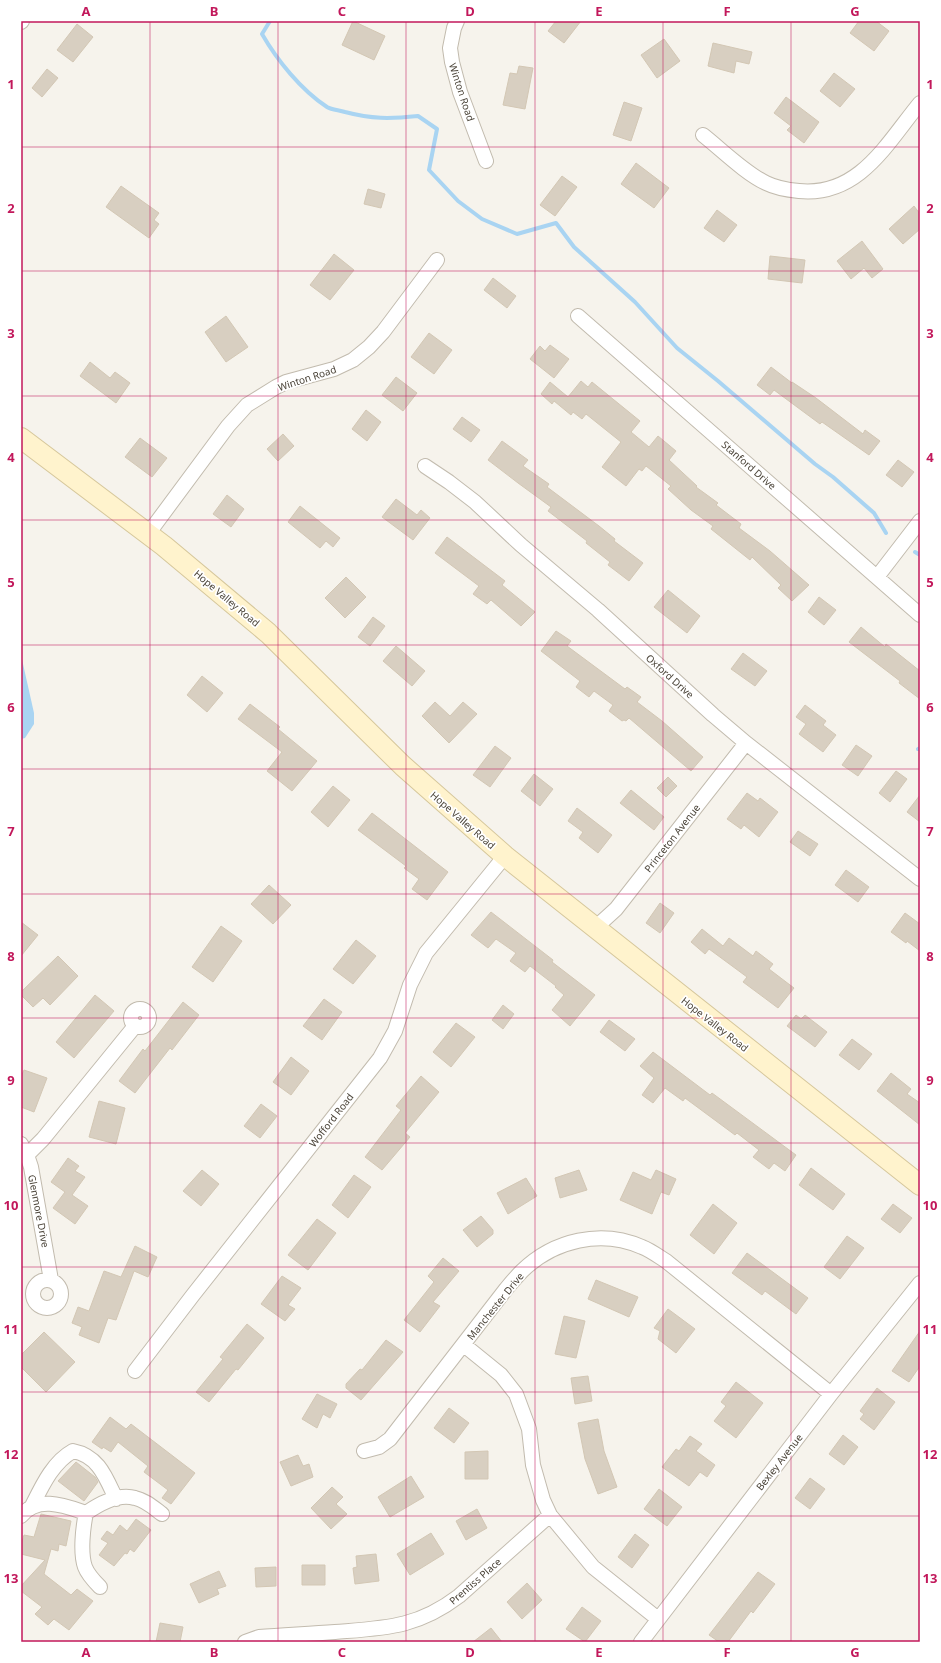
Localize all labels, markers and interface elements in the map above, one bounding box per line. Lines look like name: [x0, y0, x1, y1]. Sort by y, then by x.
text: A: [82, 2, 91, 20]
text: B: [210, 2, 218, 20]
text: C: [338, 2, 346, 20]
text: D: [465, 2, 475, 20]
text: E: [595, 2, 603, 20]
text: F: [723, 2, 731, 20]
text: G: [850, 2, 860, 20]
street label: Winton Road: [446, 61, 478, 123]
text: 1: [7, 75, 15, 93]
text: 1: [926, 75, 934, 93]
text: 2: [7, 199, 15, 217]
text: 2: [926, 199, 934, 217]
text: 3: [7, 324, 15, 342]
text: 3: [926, 324, 934, 342]
street label: Winton Road: [276, 362, 338, 394]
street label: Stanford Drive: [719, 437, 779, 493]
text: 4: [7, 448, 15, 466]
text: 4: [926, 448, 934, 466]
street label: Hope Valley Road: [191, 566, 263, 630]
text: 5: [7, 573, 15, 591]
text: 5: [926, 573, 934, 591]
street label: Oxford Drive: [643, 651, 697, 702]
text: 6: [7, 698, 15, 716]
text: 6: [926, 698, 934, 716]
street label: Hope Valley Road: [428, 788, 498, 852]
street label: Princeton Avenue: [641, 801, 703, 875]
text: 7: [7, 822, 15, 840]
text: 7: [926, 822, 934, 840]
text: 8: [7, 947, 15, 965]
text: 8: [926, 947, 934, 965]
street label: Hope Valley Road: [679, 993, 751, 1055]
text: 9: [7, 1071, 15, 1089]
text: 9: [926, 1071, 934, 1089]
street label: Wofford Road: [306, 1090, 356, 1150]
street label: Glenmore Drive: [25, 1173, 53, 1249]
text: 10: [4, 1196, 18, 1214]
text: 10: [923, 1196, 937, 1214]
street label: Manchester Drive: [463, 1269, 527, 1343]
text: 11: [4, 1320, 18, 1338]
text: 11: [923, 1320, 937, 1338]
street label: Bexley Avenue: [753, 1431, 806, 1493]
text: 12: [4, 1445, 18, 1463]
text: 12: [923, 1445, 937, 1463]
street label: Prentiss Place: [446, 1554, 504, 1608]
text: 13: [4, 1569, 18, 1587]
text: 13: [923, 1569, 937, 1587]
text: A: [82, 1643, 91, 1661]
text: B: [210, 1643, 218, 1661]
text: C: [338, 1643, 346, 1661]
text: D: [465, 1643, 475, 1661]
text: E: [595, 1643, 603, 1661]
text: F: [723, 1643, 731, 1661]
text: G: [850, 1643, 860, 1661]

